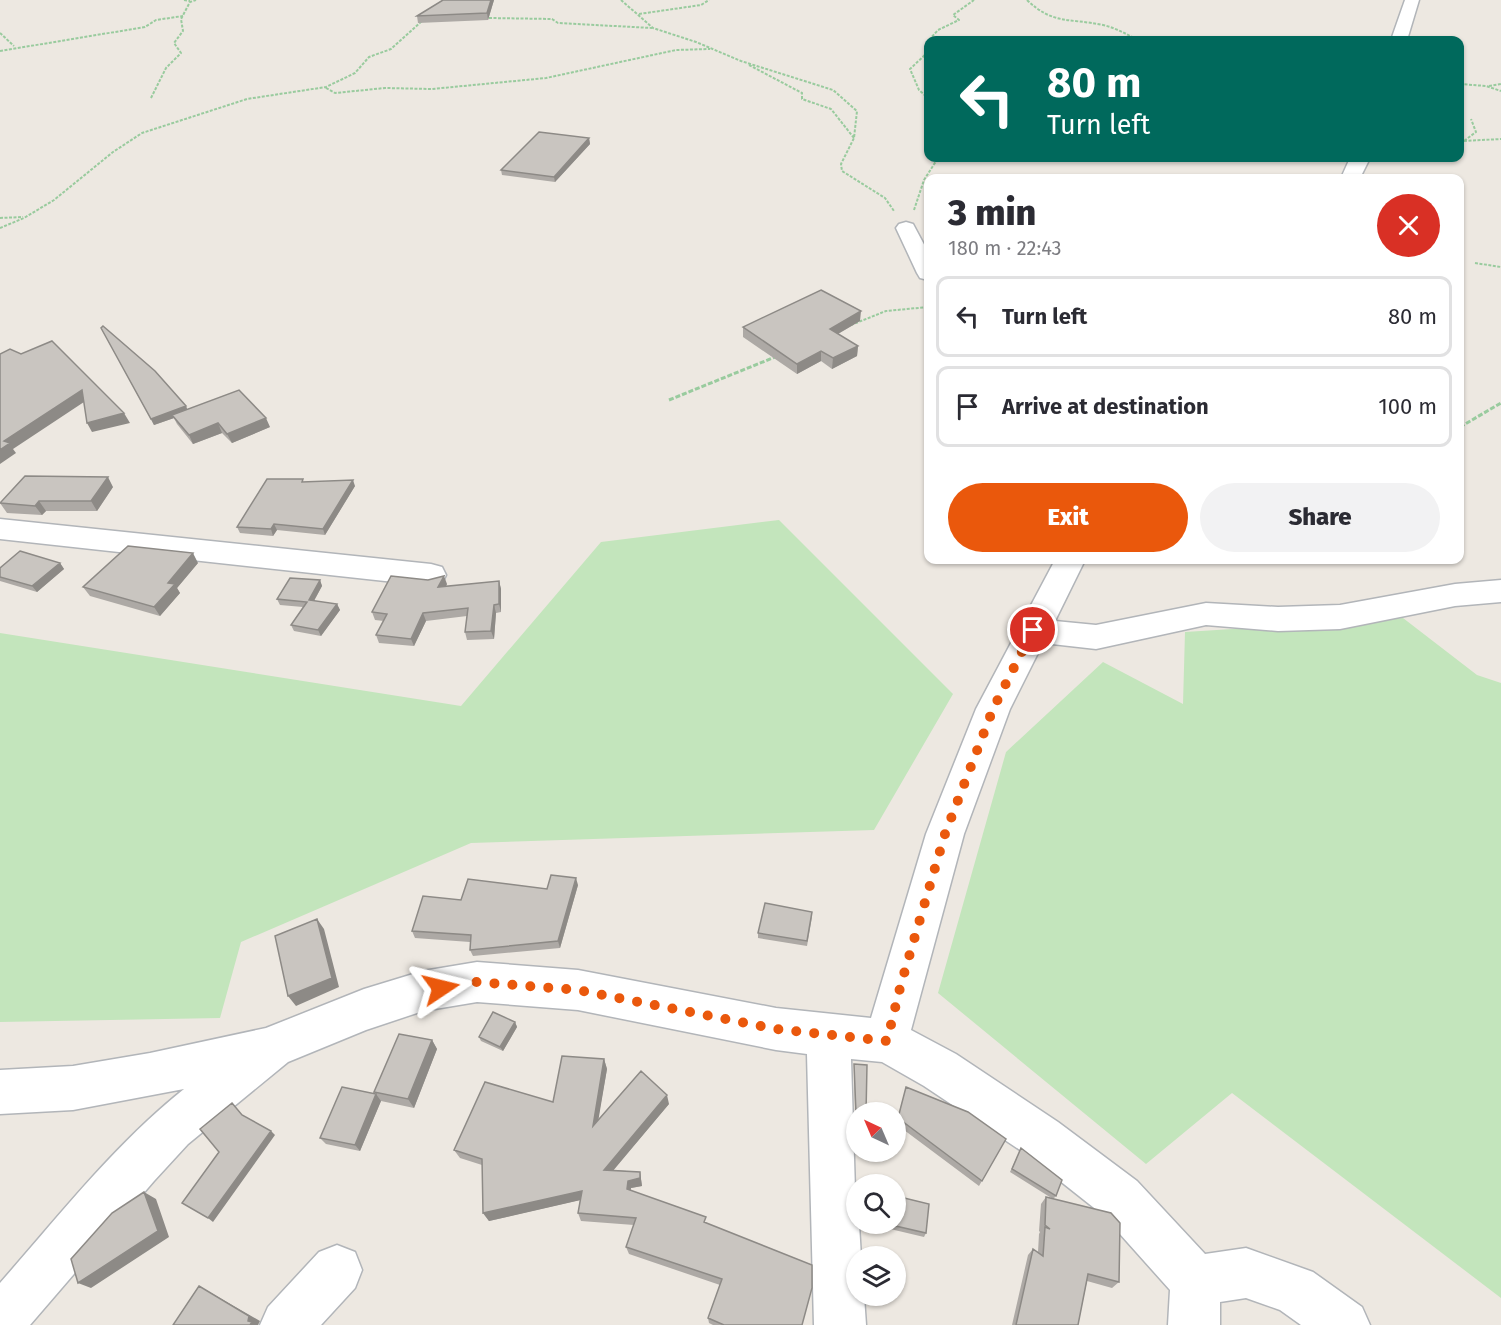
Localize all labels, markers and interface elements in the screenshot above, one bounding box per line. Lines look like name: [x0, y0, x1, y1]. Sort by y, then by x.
text: 80 m: [1047, 58, 1141, 108]
icon: left: [948, 60, 1026, 138]
text: Turn left: [1047, 109, 1150, 141]
text: 3 min: [948, 191, 1036, 235]
button: close: [1377, 194, 1440, 257]
text: 180 m · 22:43: [948, 236, 1061, 260]
icon: left: [951, 300, 984, 333]
text: Turn left: [1002, 303, 1087, 330]
text: 80 m: [1388, 303, 1437, 330]
icon: arrive: [951, 390, 984, 423]
text: Arrive at destination: [1002, 393, 1209, 420]
text: 100 m: [1378, 393, 1437, 420]
button: Exit: [948, 483, 1188, 552]
button: Share: [1200, 483, 1440, 552]
pin: [1007, 604, 1058, 655]
icon: arrive: [1016, 613, 1049, 646]
position arrow: [409, 956, 473, 1020]
north arrow: [846, 1102, 906, 1162]
map controls: [846, 1102, 906, 1306]
button: search: [846, 1174, 906, 1234]
button: layers: [846, 1246, 906, 1306]

